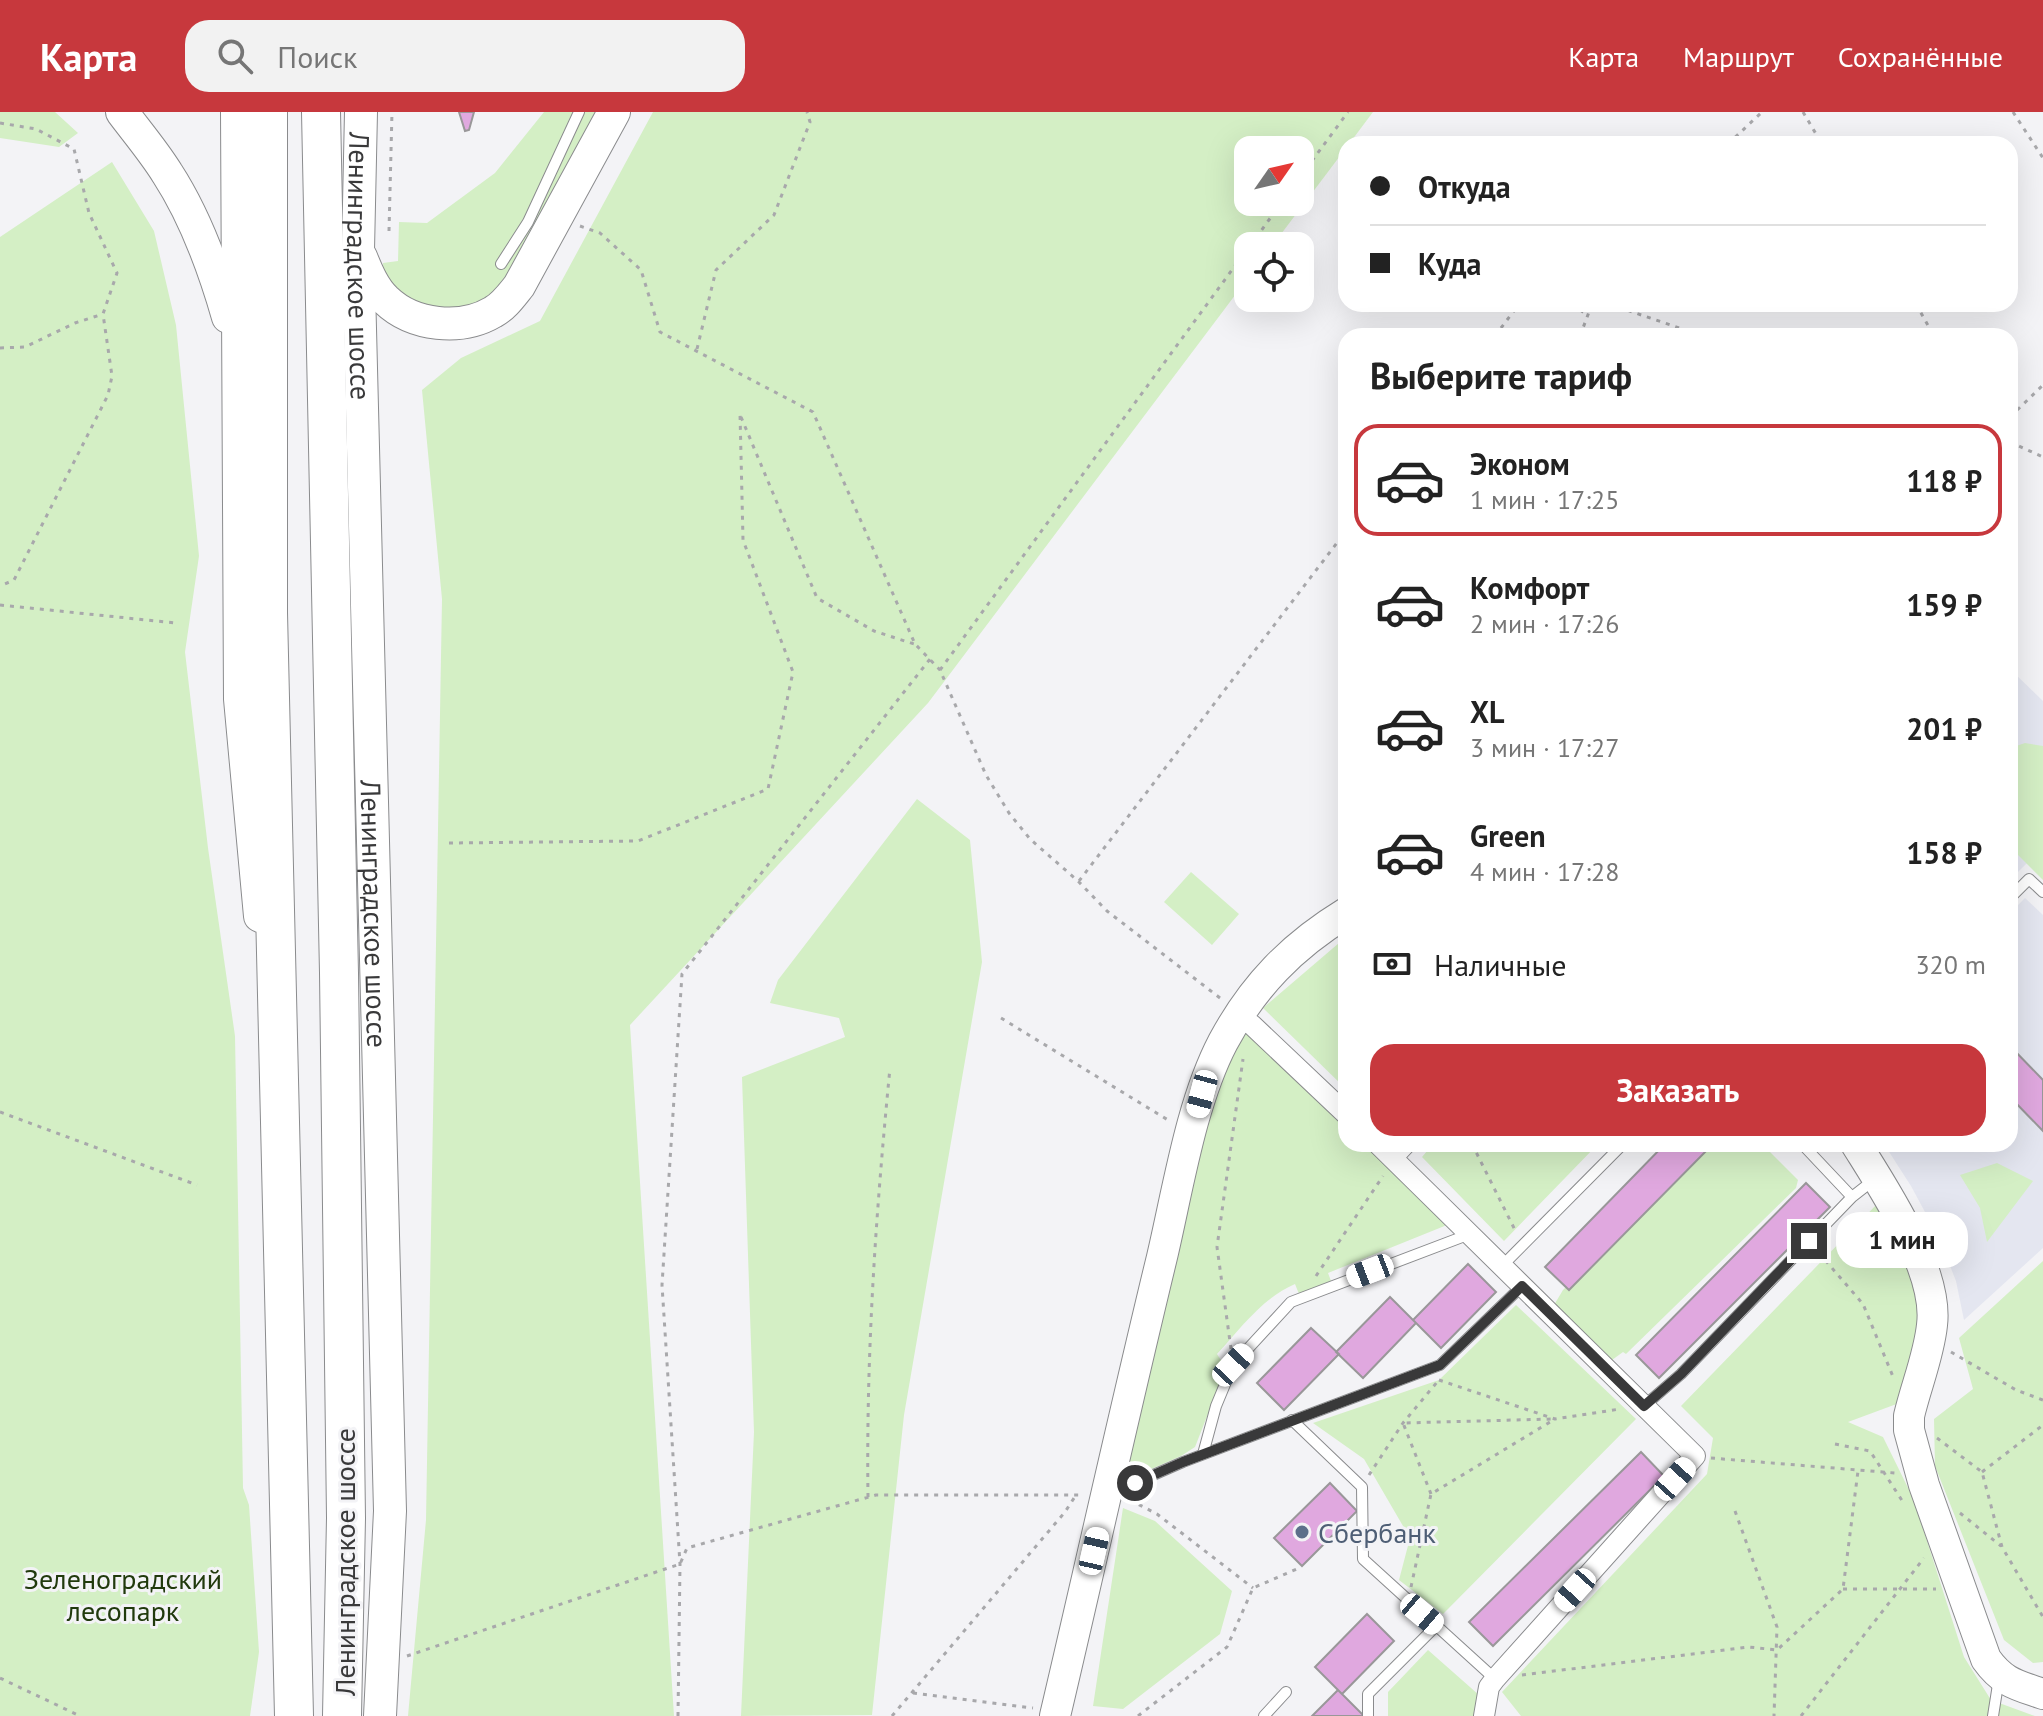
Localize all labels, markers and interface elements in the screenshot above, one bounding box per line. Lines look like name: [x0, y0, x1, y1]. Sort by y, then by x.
search box: [185, 20, 745, 92]
text: Карта: [40, 32, 137, 81]
icon: search: [213, 34, 257, 78]
text: Поиск: [277, 37, 357, 76]
text: Карта: [1568, 38, 1639, 75]
text: Маршрут: [1683, 38, 1794, 75]
text: Сохранённые: [1838, 38, 2003, 75]
street label: Ленинградское шоссе: [339, 131, 380, 400]
north arrow: [1234, 136, 1314, 216]
map controls: [1234, 136, 1314, 312]
text: Откуда: [1418, 167, 1511, 206]
button: locate: [1234, 232, 1314, 312]
text: Куда: [1418, 244, 1481, 283]
text: Выберите тариф: [1370, 352, 1632, 399]
icon: car: [1374, 444, 1446, 516]
text: Эконом: [1470, 444, 1570, 483]
text: 118 ₽: [1906, 461, 1982, 500]
text: 1 мин · 17:25: [1470, 483, 1619, 516]
icon: car: [1374, 568, 1446, 640]
text: Комфорт: [1470, 568, 1589, 607]
text: 159 ₽: [1906, 585, 1982, 624]
text: 2 мин · 17:26: [1470, 607, 1619, 640]
icon: car: [1374, 692, 1446, 764]
text: XL: [1470, 692, 1504, 731]
text: 201 ₽: [1906, 709, 1982, 748]
text: 3 мин · 17:27: [1470, 731, 1619, 764]
street label: Ленинградское шоссе: [353, 778, 397, 1048]
icon: car: [1374, 816, 1446, 888]
text: Green: [1470, 816, 1545, 855]
text: 158 ₽: [1906, 833, 1982, 872]
text: 4 мин · 17:28: [1470, 855, 1619, 888]
icon: cash: [1370, 942, 1414, 986]
text: Наличные: [1434, 945, 1566, 984]
text: 320 m: [1915, 948, 1986, 981]
button: Заказать: [1370, 1044, 1986, 1136]
car: [1184, 1068, 1220, 1120]
callout: 1 мин: [1837, 1213, 1969, 1269]
route end: [1791, 1223, 1827, 1259]
text: 1 мин: [1869, 1223, 1935, 1256]
car: [1343, 1251, 1397, 1291]
car: [1208, 1339, 1258, 1391]
street label: Ленинградское шоссе: [326, 1428, 363, 1697]
car: [1650, 1453, 1700, 1505]
route start: [1117, 1465, 1153, 1501]
place label: Сбербанк: [1318, 1514, 1436, 1551]
marker: Сбербанк: [1293, 1523, 1311, 1541]
car: [1077, 1525, 1111, 1577]
park label: Зеленоградский лесопарк: [24, 1560, 222, 1629]
car: [1550, 1564, 1600, 1616]
car: [1396, 1589, 1448, 1639]

